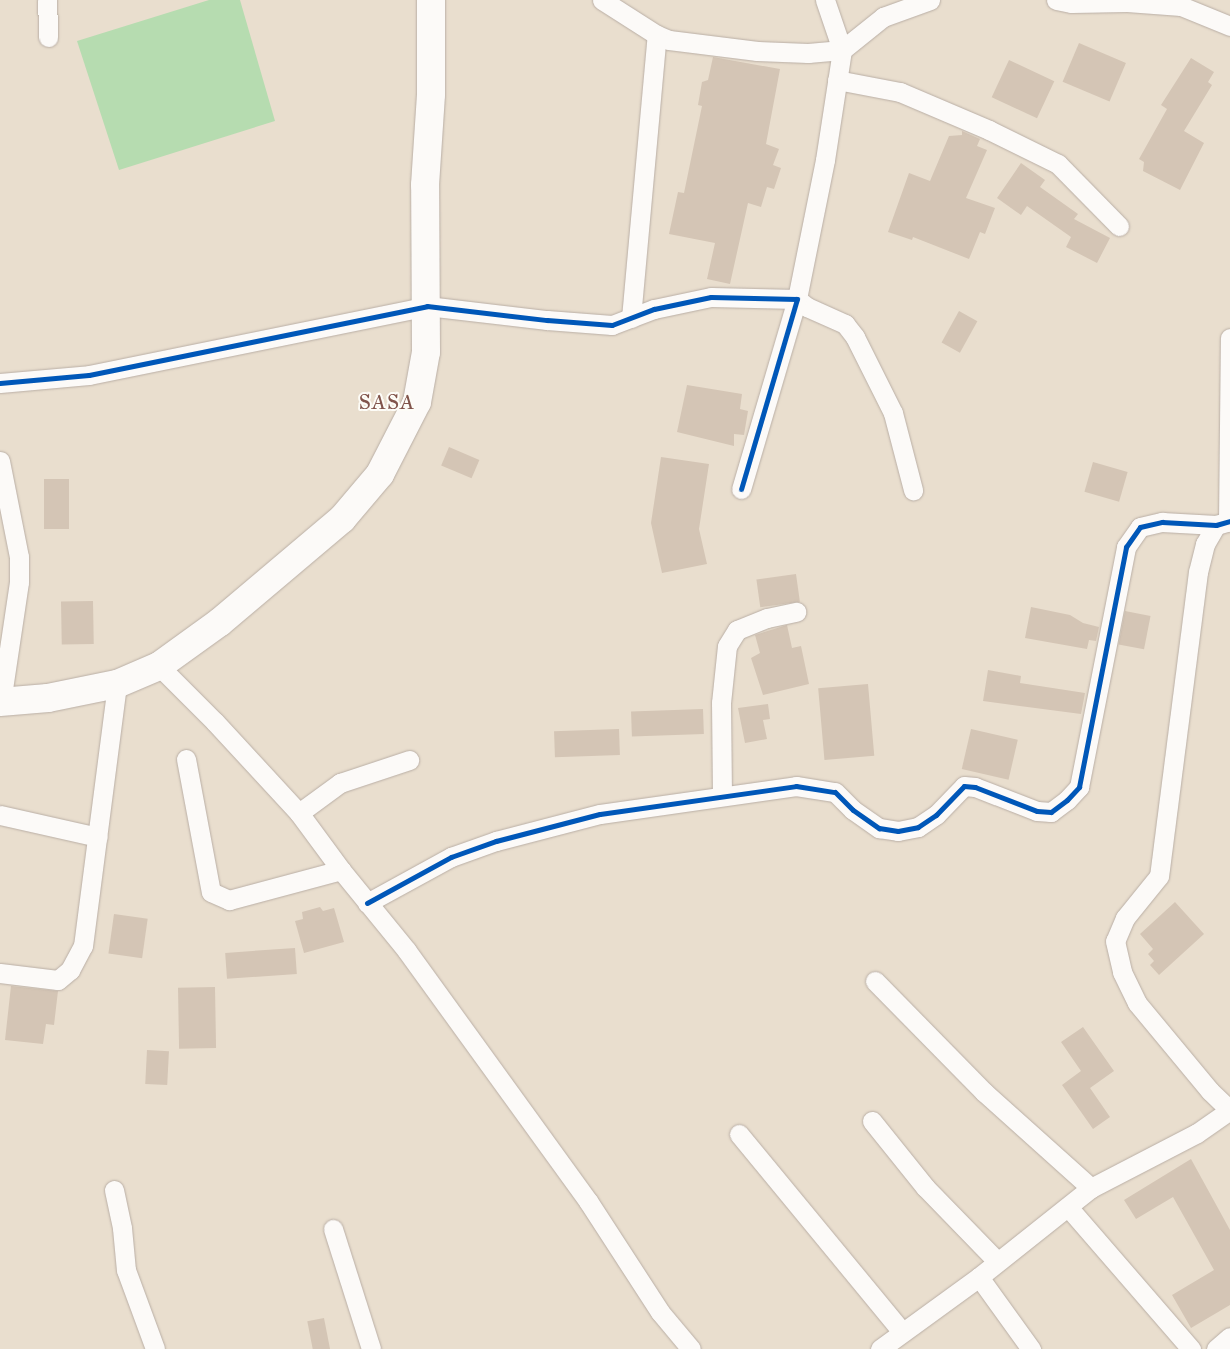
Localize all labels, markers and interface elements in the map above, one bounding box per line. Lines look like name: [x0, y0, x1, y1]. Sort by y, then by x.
district label: SASA: [358, 389, 416, 415]

